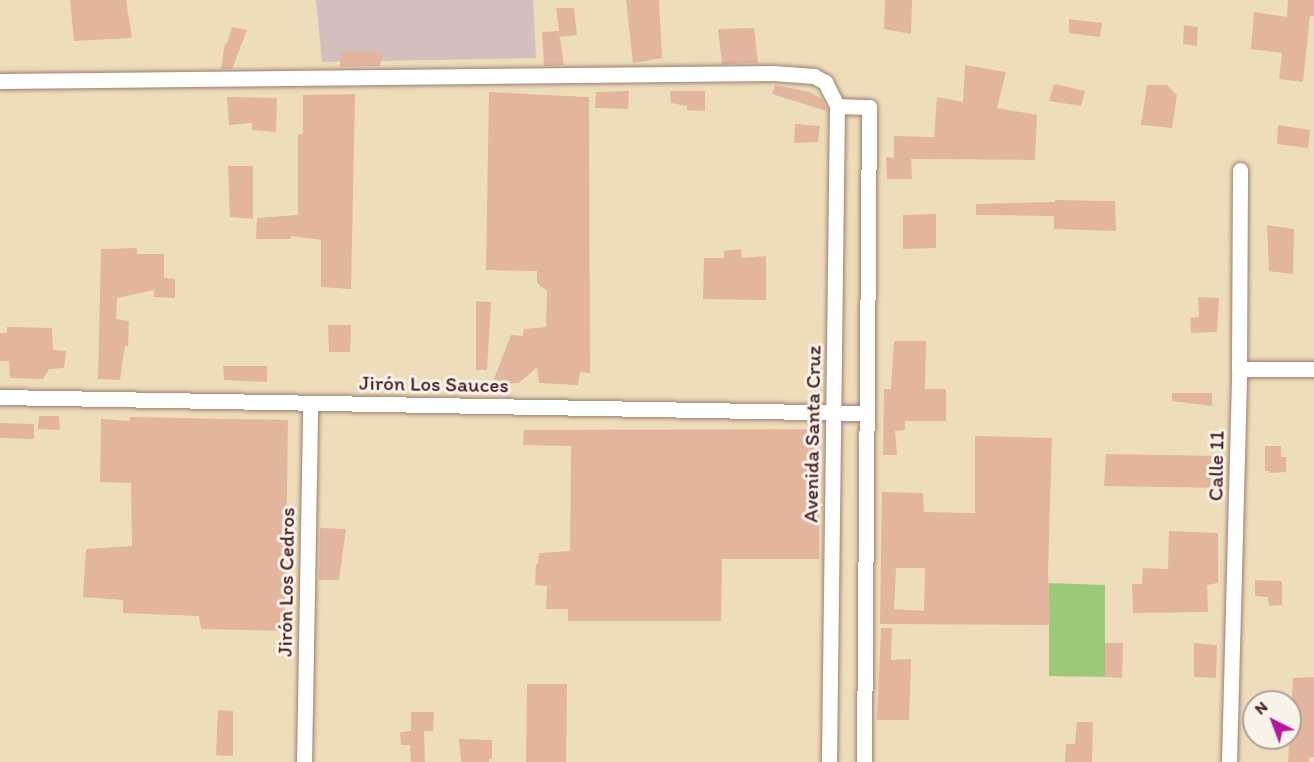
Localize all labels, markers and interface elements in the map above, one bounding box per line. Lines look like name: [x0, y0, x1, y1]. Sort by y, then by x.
street label: Avenida Santa Cruz: [798, 345, 826, 523]
street label: Jirón Los Sauces: [359, 370, 509, 398]
street label: Calle 11: [1203, 431, 1229, 501]
street label: Jirón Los Cedros: [272, 507, 300, 657]
north arrow: [1242, 690, 1302, 750]
text: N: [1251, 697, 1271, 718]

